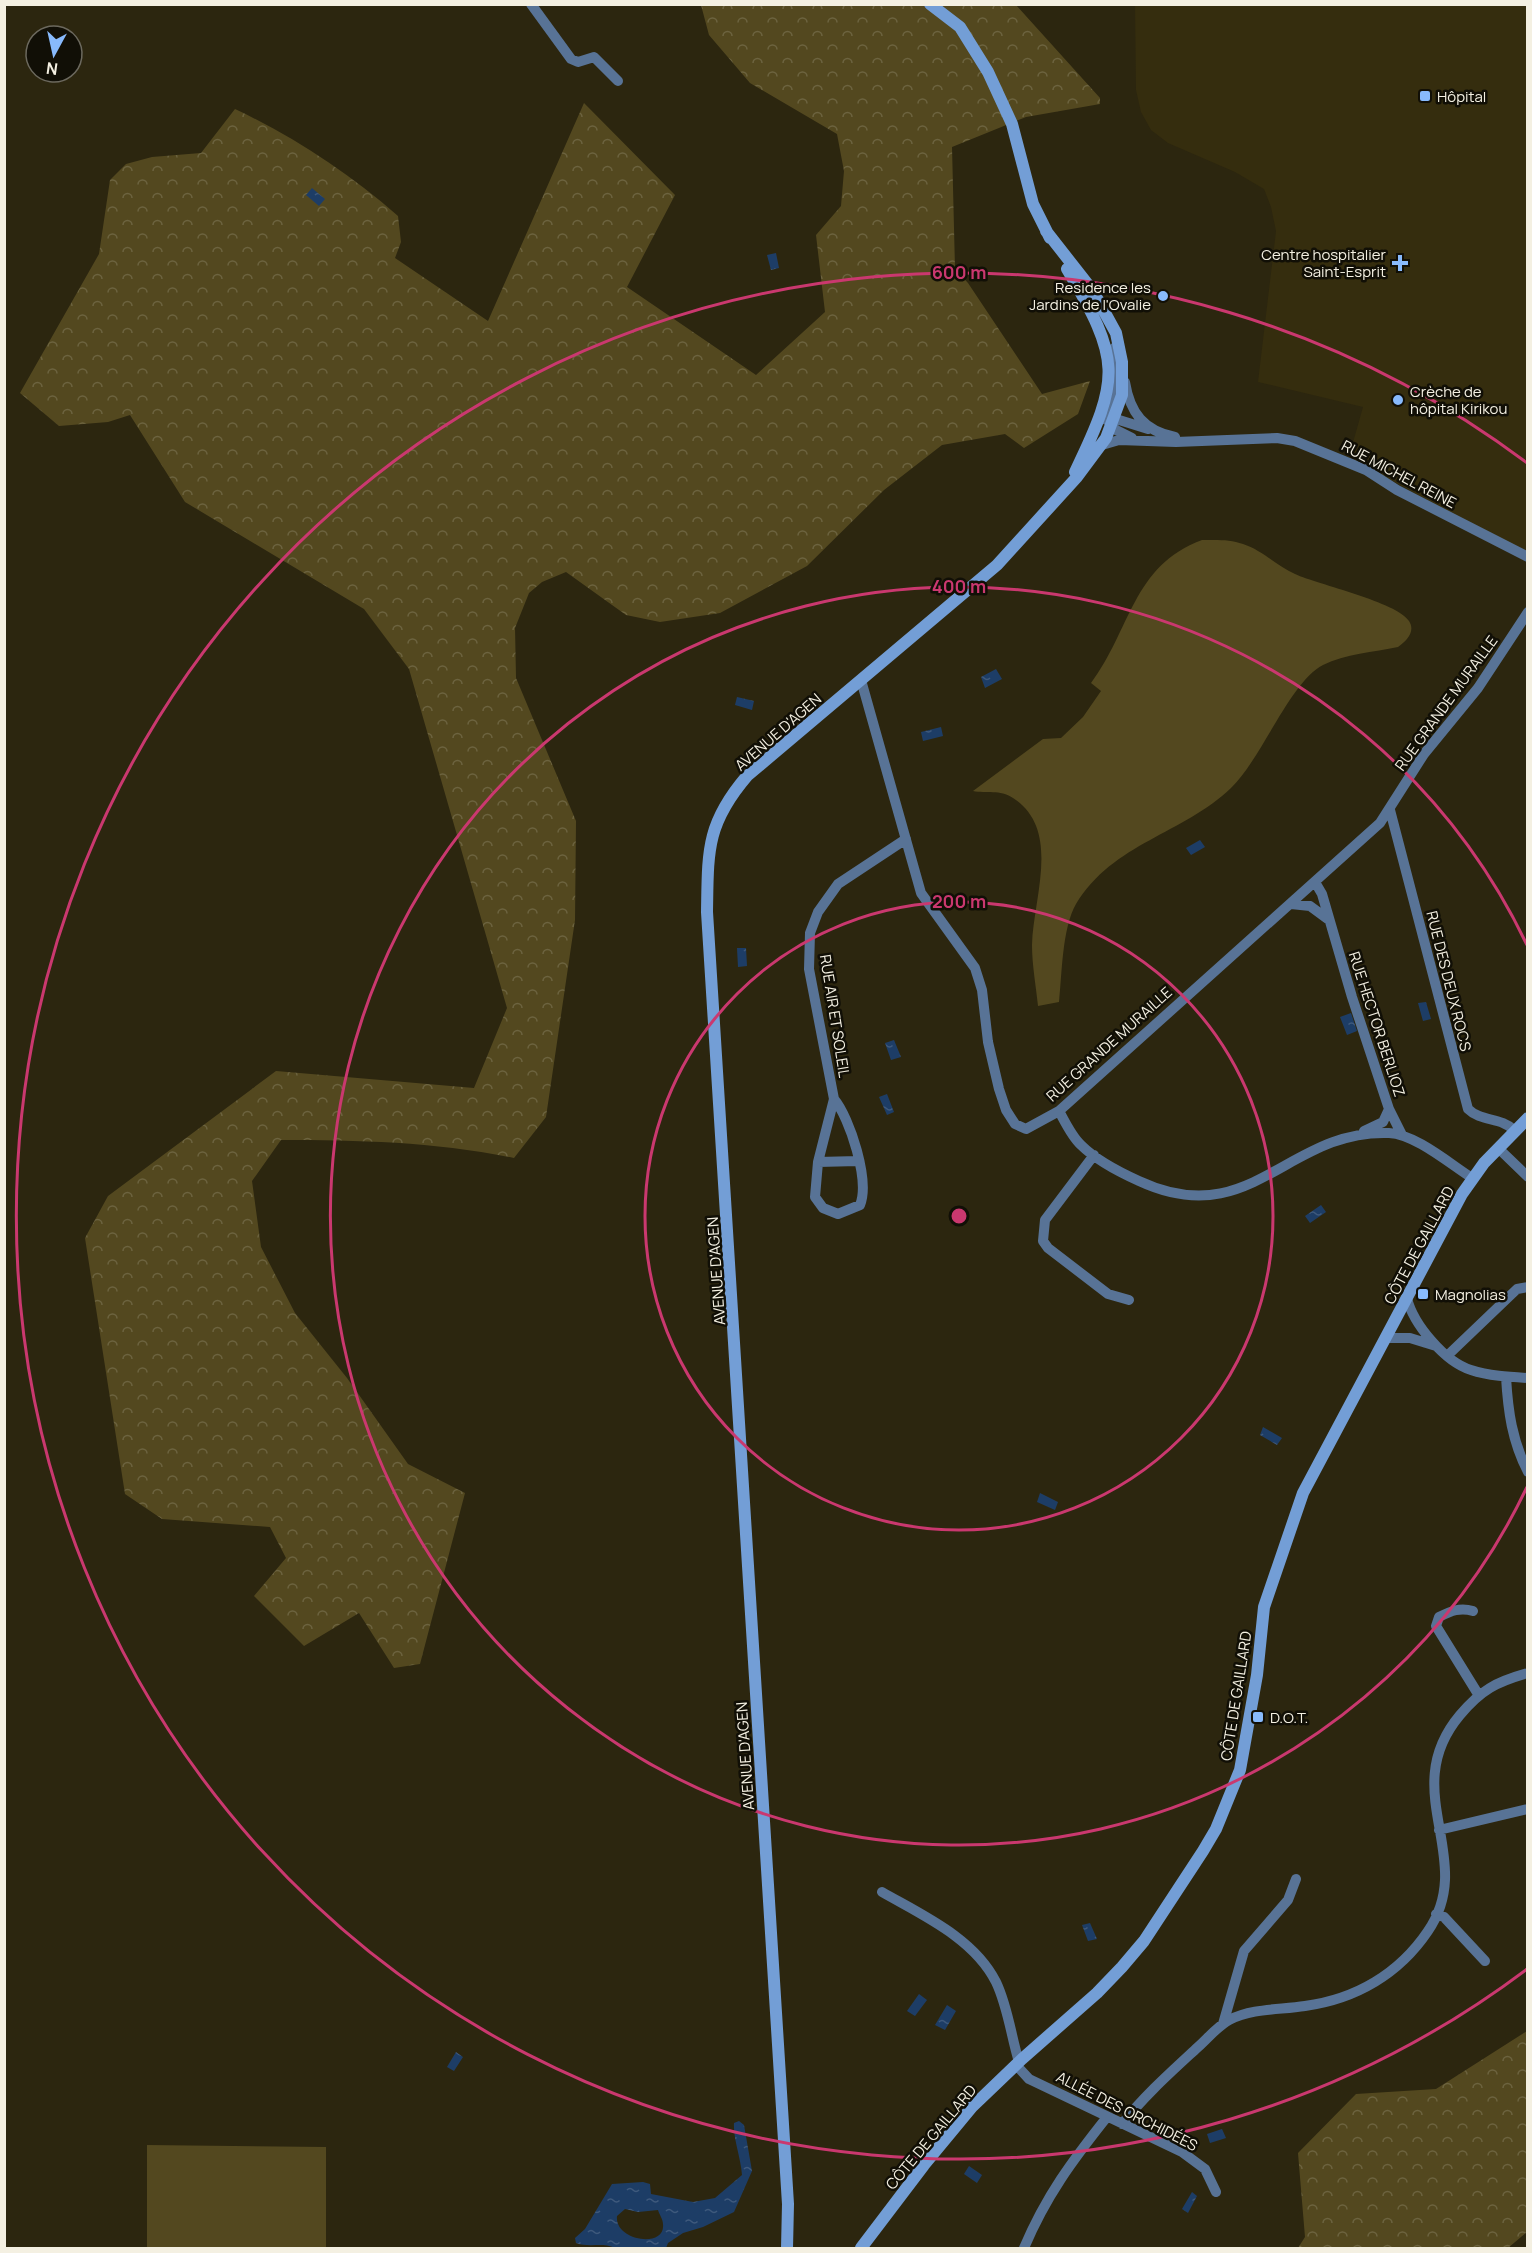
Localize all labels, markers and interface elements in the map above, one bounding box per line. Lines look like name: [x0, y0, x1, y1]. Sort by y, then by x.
north arrow: [24, 24, 84, 84]
text: N: [45, 57, 59, 81]
place label: Hôpital: [1437, 86, 1486, 107]
marker: Hôpital: [1418, 89, 1432, 103]
place label: Centre hospitalier Saint-Esprit: [1261, 244, 1387, 282]
marker: Centre hospitalier Saint-Esprit: [1391, 254, 1409, 272]
text: 600 m: [932, 260, 986, 284]
place label: Residence les Jardins de l'Ovalie: [1029, 277, 1151, 315]
marker: Residence les Jardins de l'Ovalie: [1156, 289, 1170, 303]
place label: Crèche de hôpital Kirikou: [1410, 381, 1507, 419]
marker: Crèche de hôpital Kirikou: [1391, 393, 1405, 407]
street label: RUE MICHEL REINE: [1338, 435, 1460, 513]
text: 400 m: [932, 574, 986, 598]
street label: RUE GRANDE MURAILLE: [1390, 631, 1502, 775]
street label: AVENUE D'AGEN: [730, 688, 826, 776]
text: 200 m: [932, 889, 986, 913]
street label: RUE DES DEUX ROCS: [1421, 909, 1477, 1053]
street label: RUE HECTOR BERLIOZ: [1344, 949, 1410, 1099]
street label: RUE AIR ET SOLEIL: [815, 953, 855, 1079]
street label: RUE GRANDE MURAILLE: [1042, 982, 1176, 1106]
street label: CÔTE DE GAILLARD: [1379, 1182, 1459, 1308]
centre of rings: [949, 1206, 969, 1226]
street label: AVENUE D'AGEN: [702, 1216, 730, 1326]
place label: Magnolias: [1435, 1284, 1506, 1305]
marker: Magnolias: [1416, 1287, 1430, 1301]
street label: CÔTE DE GAILLARD: [1215, 1630, 1257, 1762]
street label: AVENUE D'AGEN: [731, 1701, 759, 1811]
place label: D.O.T.: [1270, 1707, 1308, 1728]
marker: D.O.T.: [1251, 1710, 1265, 1724]
street label: ALLÉE DES ORCHIDÉES: [1053, 2066, 1201, 2156]
street label: CÔTE DE GAILLARD: [881, 2080, 981, 2194]

